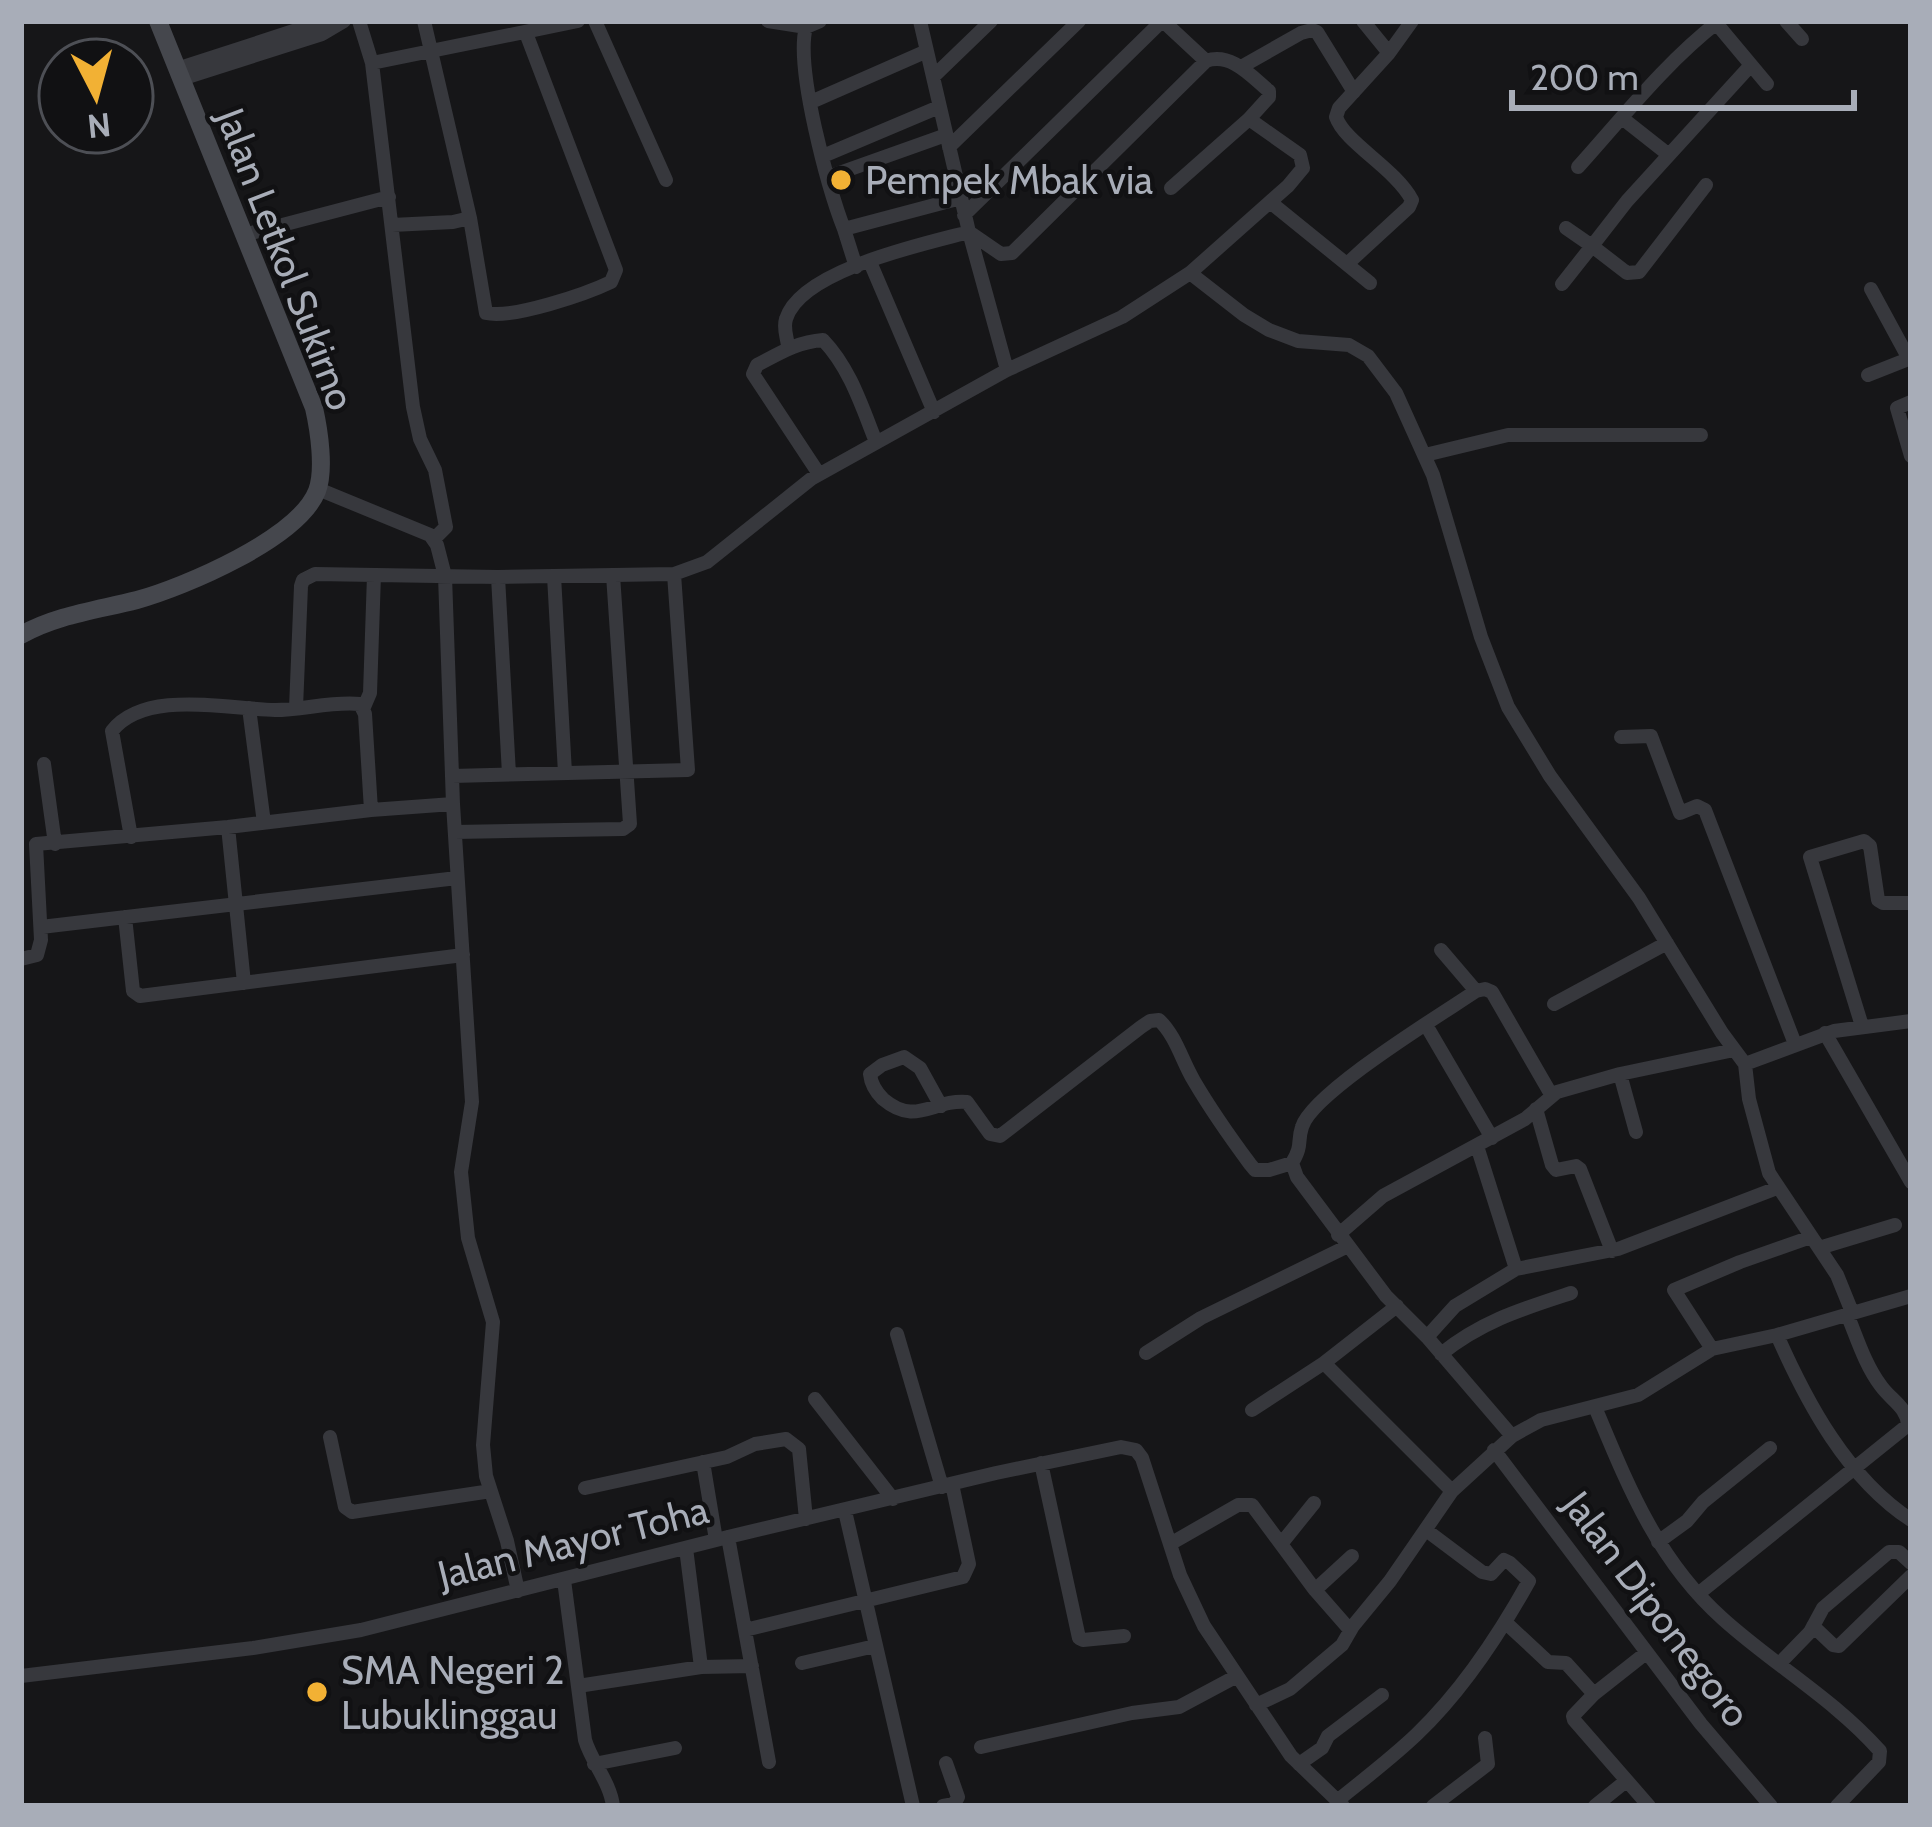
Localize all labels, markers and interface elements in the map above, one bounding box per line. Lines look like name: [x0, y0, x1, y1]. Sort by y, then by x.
north arrow: [36, 36, 156, 156]
scale bar: [1512, 36, 1854, 110]
text: 200 m: [1530, 55, 1639, 99]
street label: Jalan Letkol Sukirno: [206, 100, 366, 417]
text: N: [85, 105, 113, 147]
place label: Pempek Mbak via: [865, 156, 1153, 204]
marker: Pempek Mbak via: [828, 167, 854, 193]
street label: Jalan Diponegoro: [1552, 1481, 1761, 1736]
street label: Jalan Mayor Toha: [432, 1485, 713, 1599]
place label: SMA Negeri 2 Lubuklinggau: [341, 1646, 564, 1739]
marker: SMA Negeri 2 Lubuklinggau: [304, 1679, 330, 1705]

